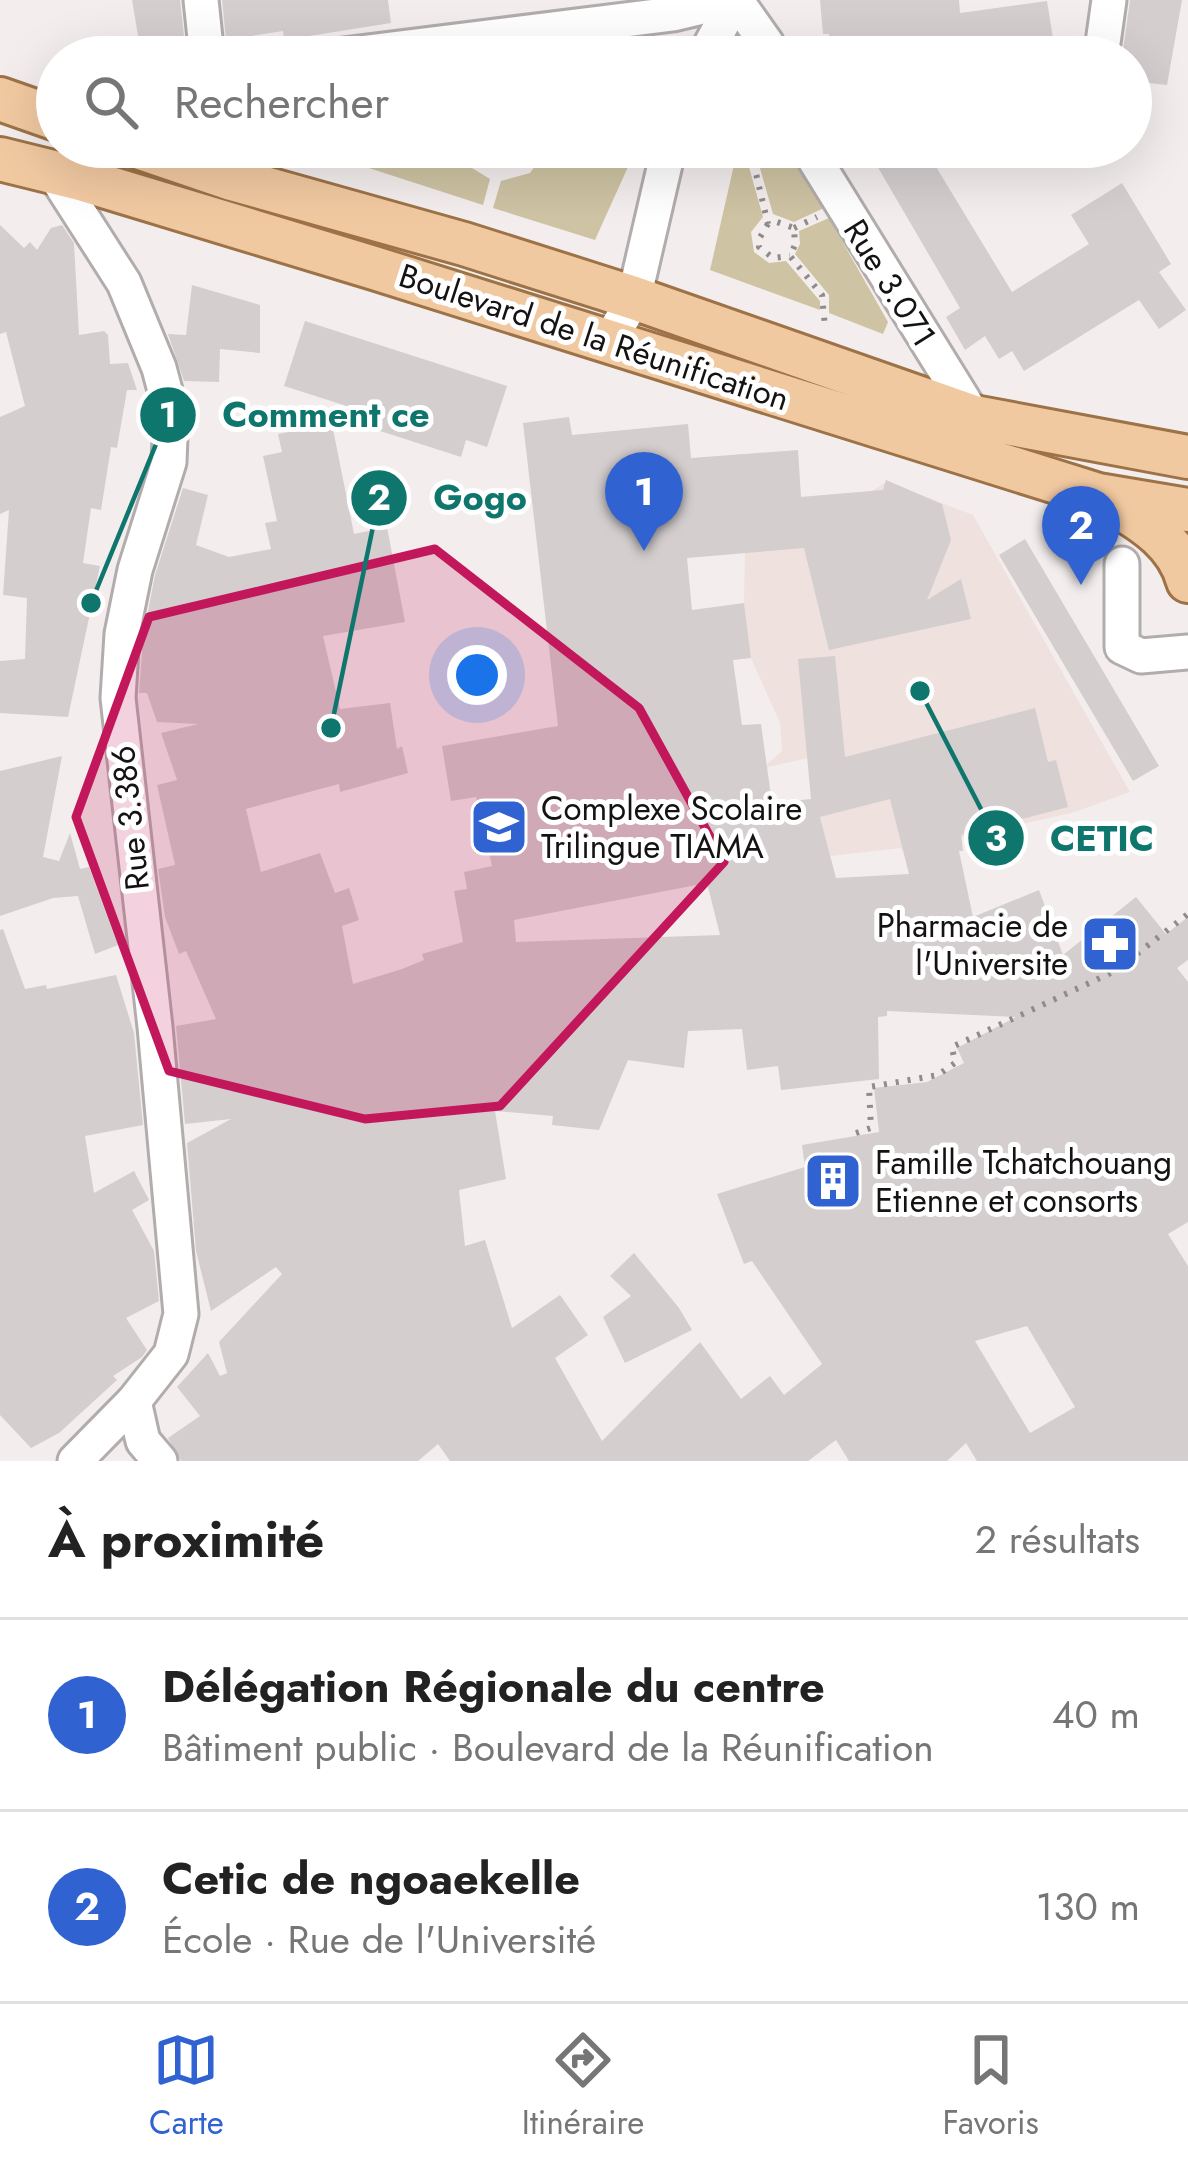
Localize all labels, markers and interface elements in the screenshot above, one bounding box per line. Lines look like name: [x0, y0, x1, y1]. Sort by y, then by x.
search box: [36, 36, 1152, 168]
icon: search: [78, 69, 144, 135]
text: Rechercher: [174, 70, 389, 135]
street label: Rue 3.071: [832, 210, 948, 356]
street label: Boulevard de la Réunification: [393, 252, 795, 422]
callout: Comment ce: [138, 379, 454, 451]
text: 1: [159, 388, 177, 440]
text: Comment ce: [222, 388, 430, 440]
pin: 1: [605, 452, 683, 551]
callout: Gogo: [349, 462, 551, 534]
text: 2: [367, 471, 391, 523]
text: Gogo: [433, 471, 527, 523]
pin: 2: [1042, 486, 1120, 585]
your location: [447, 645, 507, 705]
street label: Rue 3.386: [99, 743, 161, 893]
place label: Complexe Scolaire Trilingue TIAMA: [541, 785, 802, 870]
school or university icon: Complexe Scolaire Trilingue TIAMA: [468, 796, 530, 858]
callout: CETIC: [966, 802, 1178, 874]
text: 3: [985, 812, 1007, 864]
text: CETIC: [1050, 812, 1154, 864]
place label: Pharmacie de l'Universite: [877, 902, 1068, 987]
pharmacy icon: Pharmacie de l'Universite: [1079, 913, 1141, 975]
place label: Famille Tchatchouang Etienne et consorts: [875, 1139, 1172, 1224]
building icon: Famille Tchatchouang Etienne et consorts: [802, 1150, 864, 1212]
text: À proximité: [48, 1502, 324, 1576]
text: 2 résultats: [975, 1511, 1140, 1568]
text: Délégation Régionale du centre: [162, 1654, 825, 1719]
text: 1: [77, 1686, 97, 1743]
text: 40 m: [1052, 1686, 1140, 1743]
text: Bâtiment public · Boulevard de la Réunification: [162, 1719, 934, 1776]
text: Cetic de ngoaekelle: [162, 1846, 580, 1911]
text: 2: [74, 1878, 100, 1935]
text: 130 m: [1036, 1878, 1140, 1935]
text: École · Rue de l'Université: [162, 1911, 596, 1968]
tab: Carte: [149, 2027, 224, 2146]
tab: Itinéraire: [522, 2027, 644, 2146]
tab: Favoris: [942, 2027, 1039, 2146]

